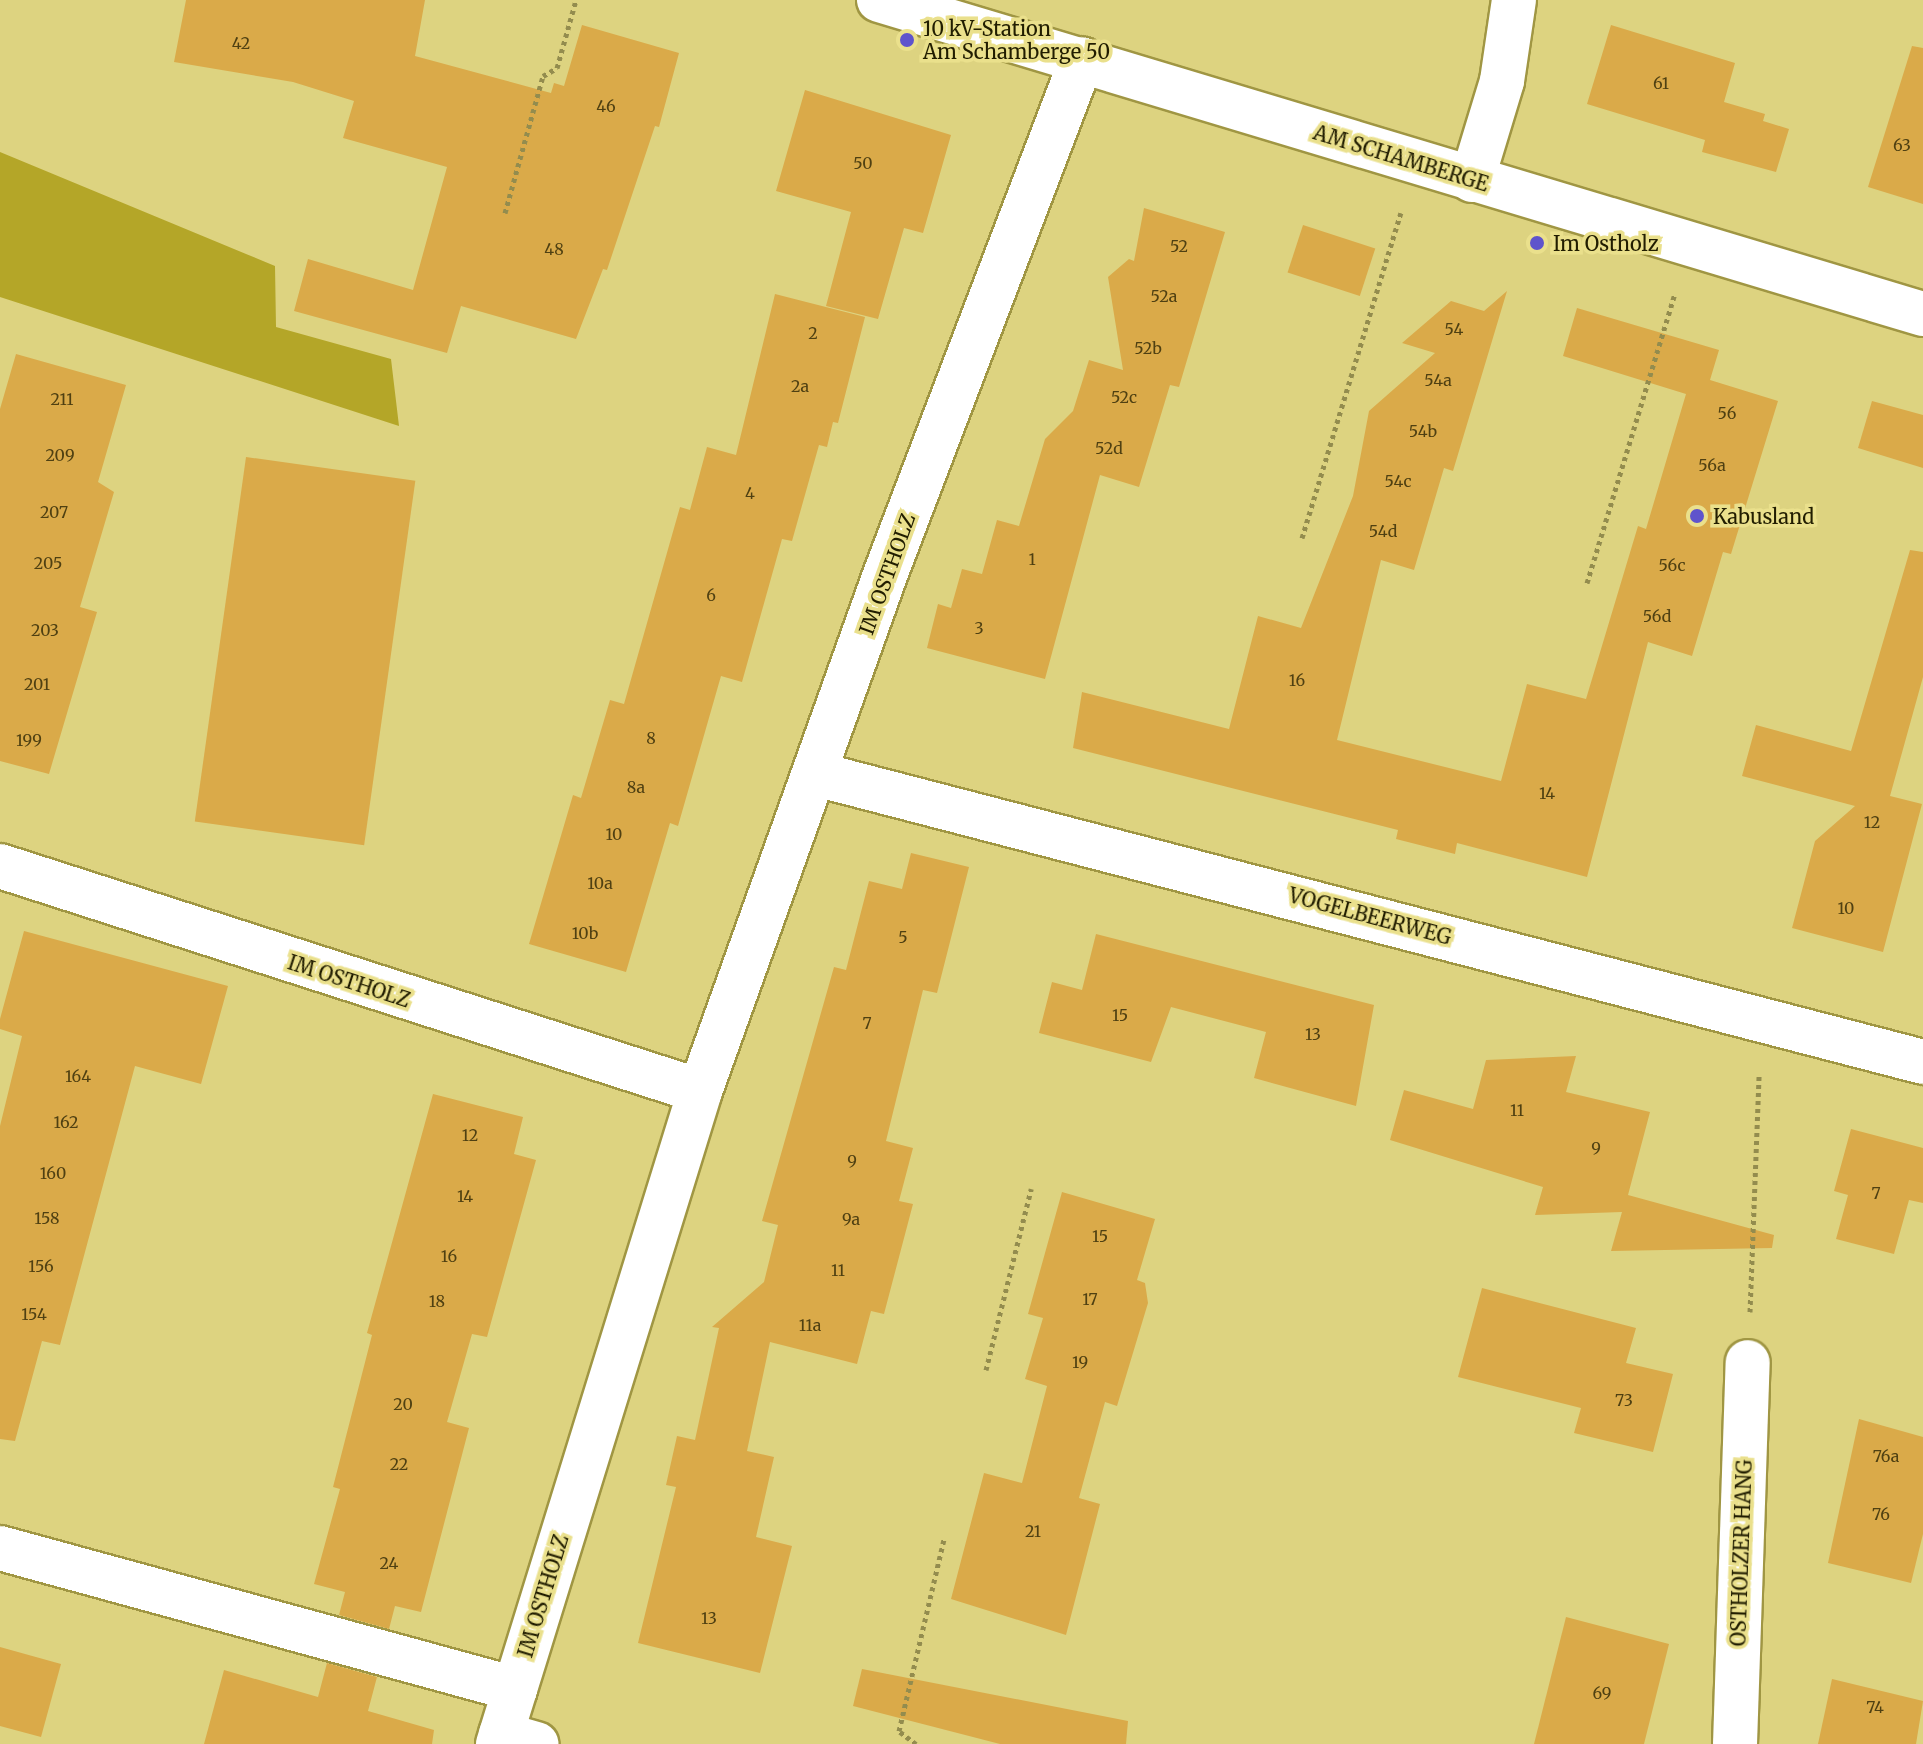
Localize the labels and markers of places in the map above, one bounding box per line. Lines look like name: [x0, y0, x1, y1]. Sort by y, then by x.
place label: 10 kV-Station Am Schamberge 50: [923, 16, 1110, 63]
marker: 10 kV-Station Am Schamberge 50: [898, 31, 916, 49]
place label: Im Ostholz: [1553, 231, 1659, 255]
marker: Im Ostholz: [1528, 234, 1546, 252]
place label: Kabusland: [1713, 504, 1814, 528]
marker: Kabusland: [1688, 507, 1706, 525]

